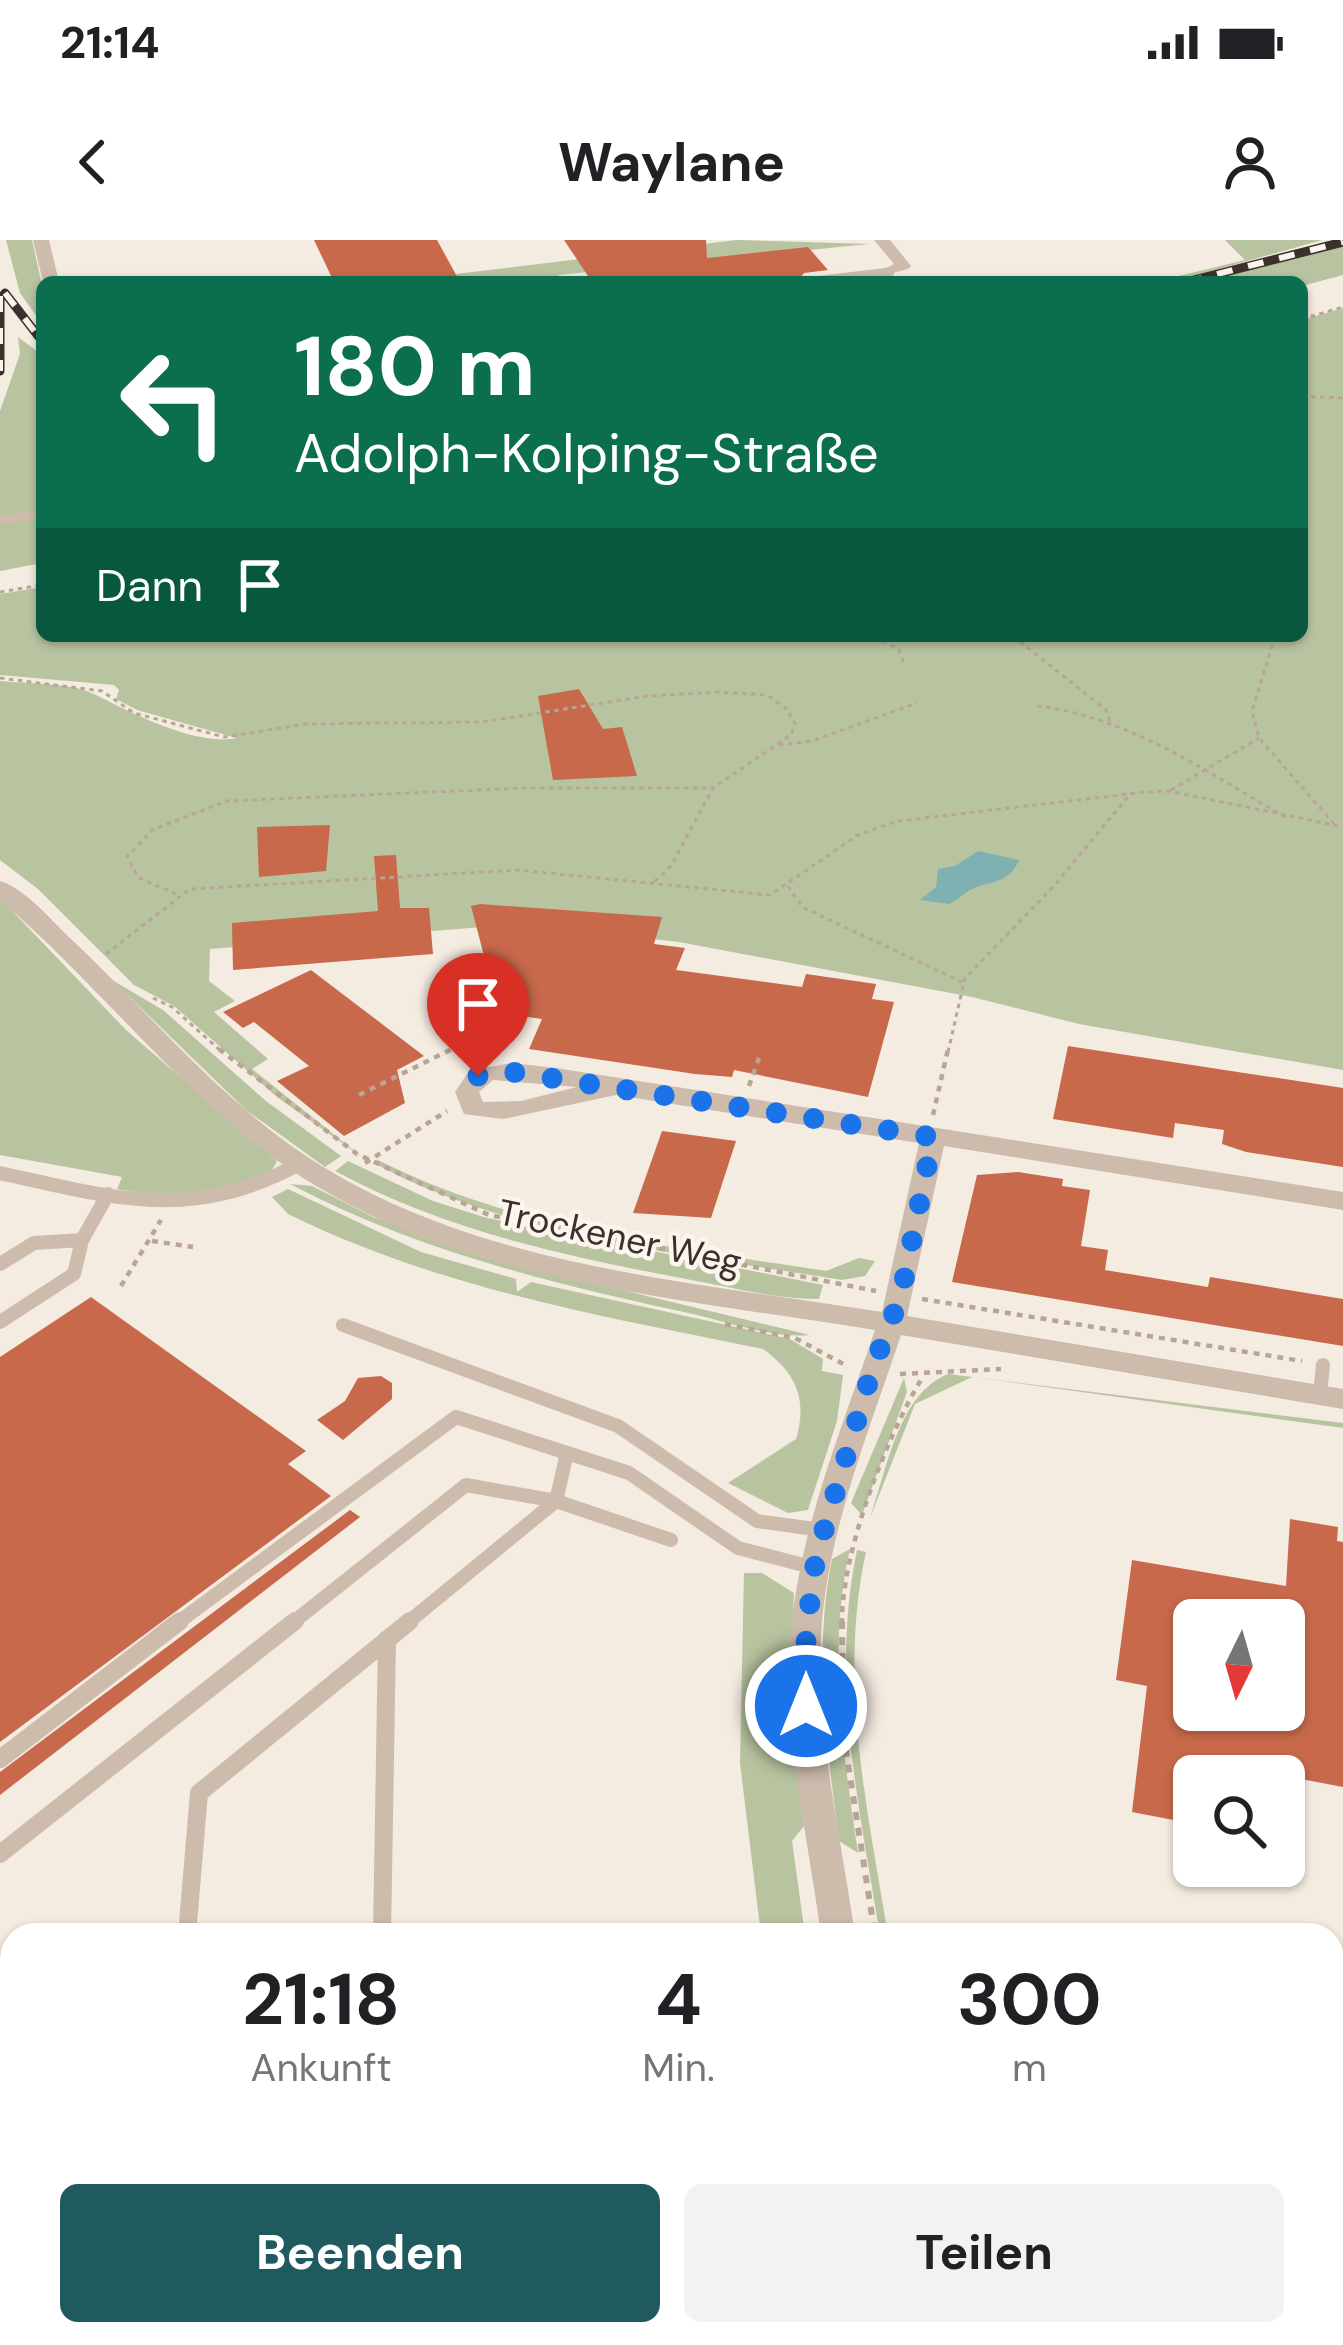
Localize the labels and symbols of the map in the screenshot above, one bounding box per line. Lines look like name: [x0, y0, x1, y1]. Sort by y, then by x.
pin: [427, 953, 529, 1076]
street label: Trockener Weg: [494, 1188, 746, 1286]
north arrow: [1173, 1599, 1305, 1731]
position arrow: [743, 1643, 869, 1769]

